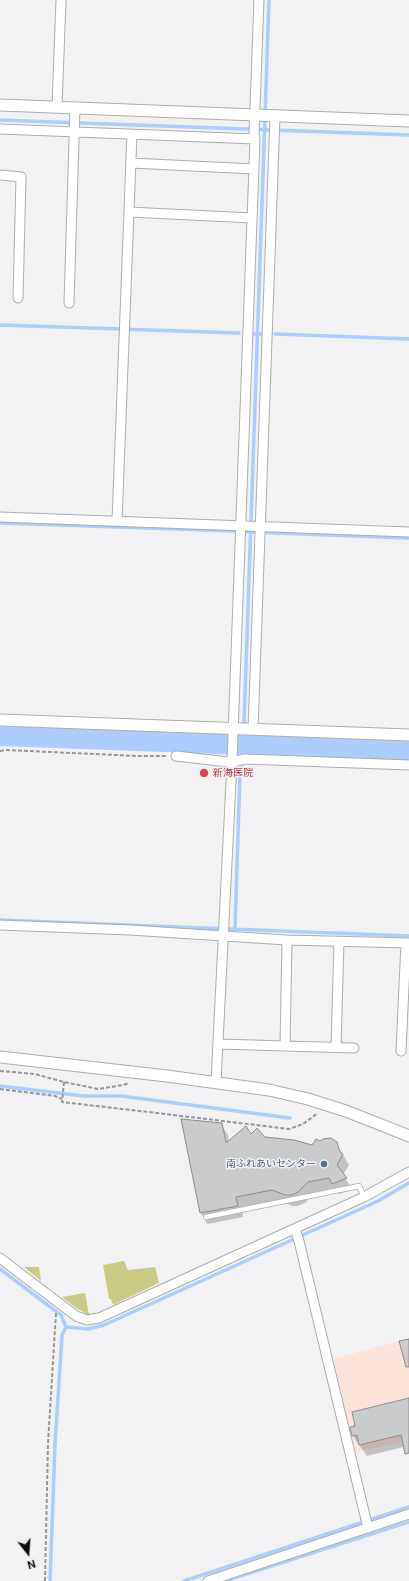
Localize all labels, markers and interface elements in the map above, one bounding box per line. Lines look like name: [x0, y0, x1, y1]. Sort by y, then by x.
marker: 新海医院: [198, 767, 210, 779]
place label: 新海医院: [213, 767, 253, 779]
place label: 南ふれあいセンター: [226, 1158, 316, 1170]
marker: 南ふれあいセンター: [319, 1159, 329, 1169]
north arrow: [8, 1533, 48, 1573]
text: N: [26, 1557, 37, 1572]

